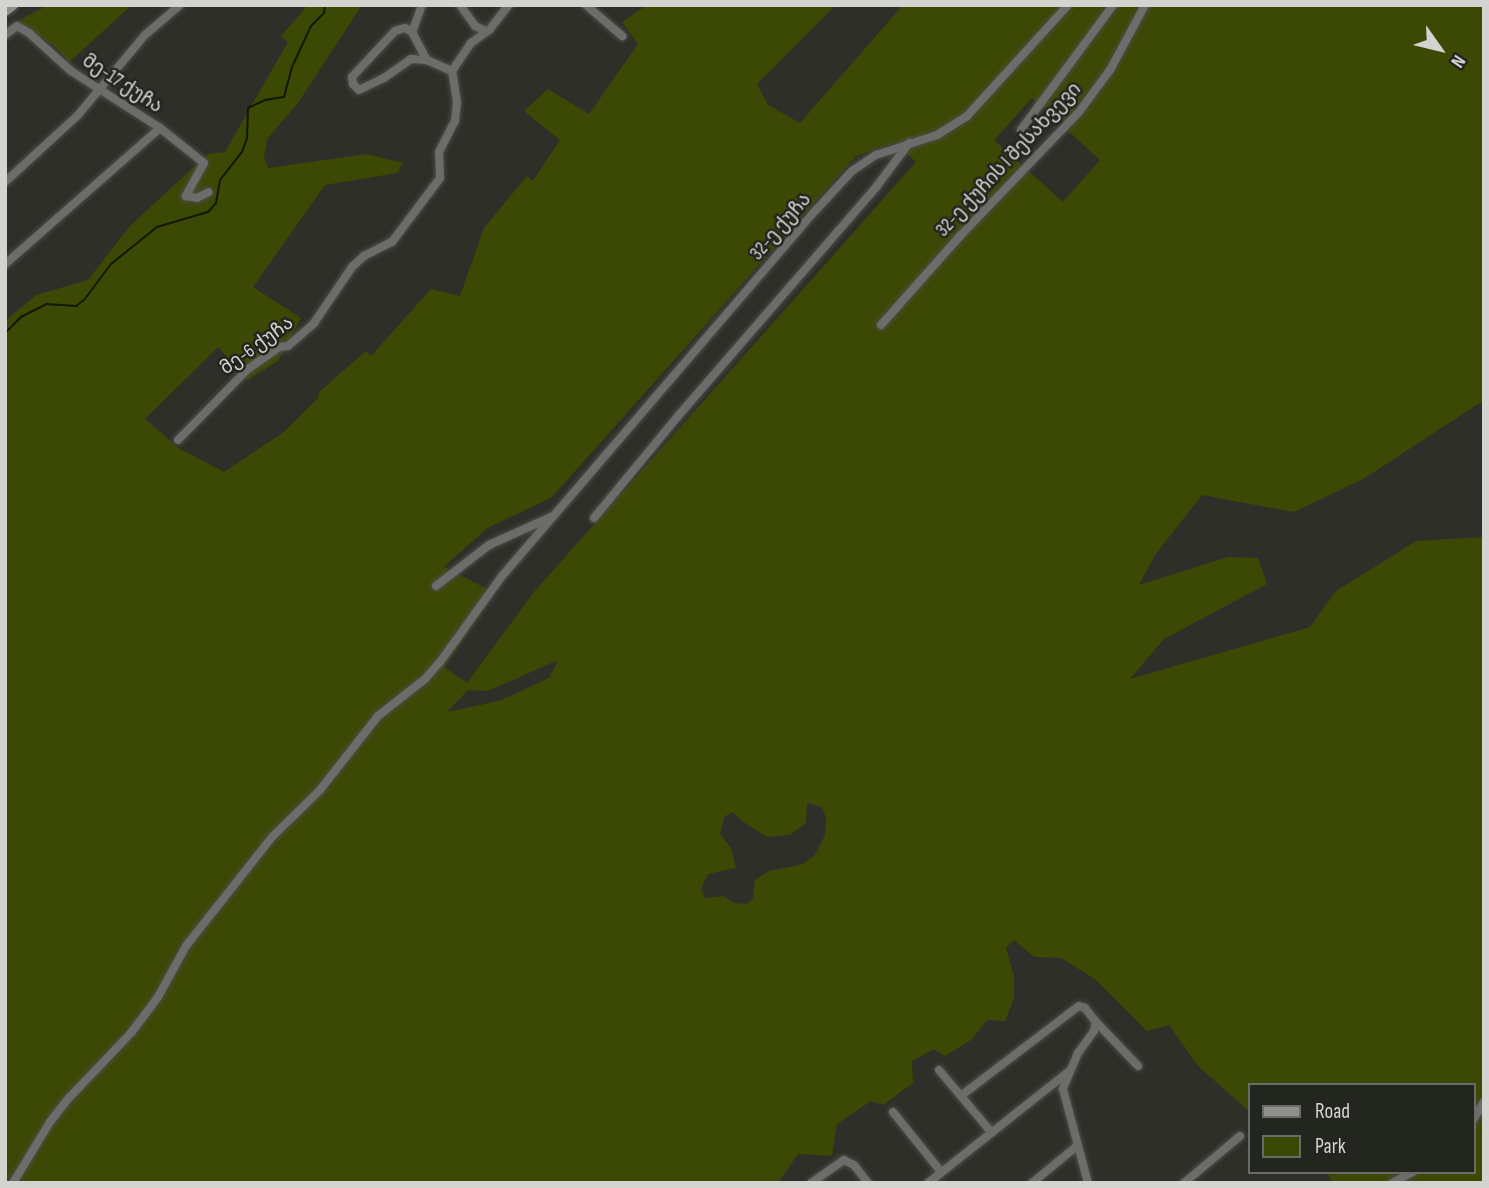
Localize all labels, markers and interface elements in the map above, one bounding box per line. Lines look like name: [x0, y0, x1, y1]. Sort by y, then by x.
north arrow: [1405, 14, 1475, 84]
street label: მე-17 ქუჩა: [78, 50, 166, 118]
text: N: [1445, 50, 1470, 72]
street label: 32-ე ქუჩის I შესახვევი: [932, 78, 1086, 242]
street label: 32-ე ქუჩა: [746, 189, 816, 265]
street label: მე-6 ქუჩა: [216, 312, 298, 380]
legend: [1248, 1083, 1475, 1174]
text: Road: [1315, 1099, 1350, 1124]
text: Park: [1315, 1134, 1346, 1159]

